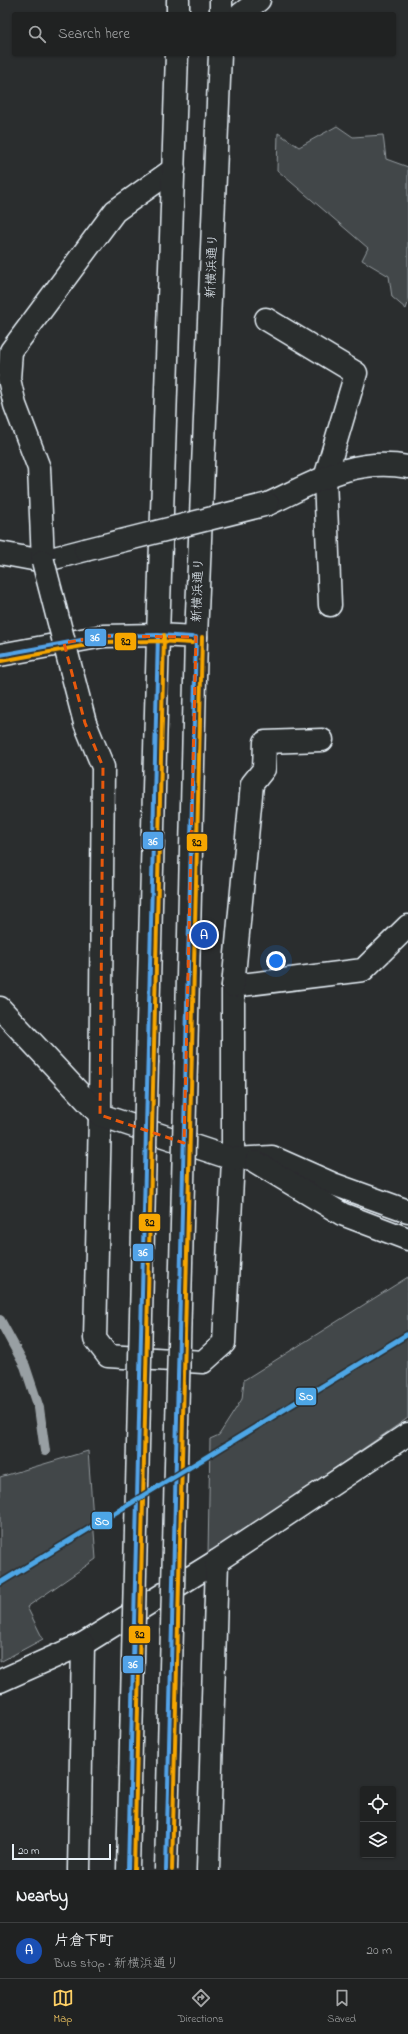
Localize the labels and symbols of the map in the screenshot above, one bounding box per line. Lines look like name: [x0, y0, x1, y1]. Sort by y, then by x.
street label: 新横浜通り: [201, 233, 223, 299]
street label: 新横浜通り: [187, 557, 209, 623]
line badge: 36: [84, 628, 107, 647]
text: 36: [89, 630, 100, 646]
line badge: 82: [114, 632, 137, 651]
text: 82: [120, 634, 131, 650]
line badge: 36: [142, 831, 164, 850]
line badge: 82: [186, 833, 208, 852]
text: 36: [147, 834, 158, 850]
text: 82: [191, 835, 202, 851]
pin: A: [191, 920, 217, 950]
your location: [266, 951, 286, 971]
line badge: 82: [138, 1213, 161, 1232]
text: 82: [144, 1215, 155, 1231]
line badge: 36: [132, 1243, 154, 1262]
text: 36: [137, 1245, 148, 1261]
line badge: SO: [295, 1387, 317, 1406]
text: SO: [299, 1389, 313, 1405]
line badge: SO: [91, 1511, 113, 1530]
text: SO: [95, 1514, 109, 1530]
line badge: 82: [128, 1625, 151, 1644]
text: 82: [134, 1627, 145, 1643]
line badge: 36: [122, 1655, 144, 1674]
text: 36: [127, 1657, 138, 1673]
scale bar: [12, 1842, 111, 1861]

